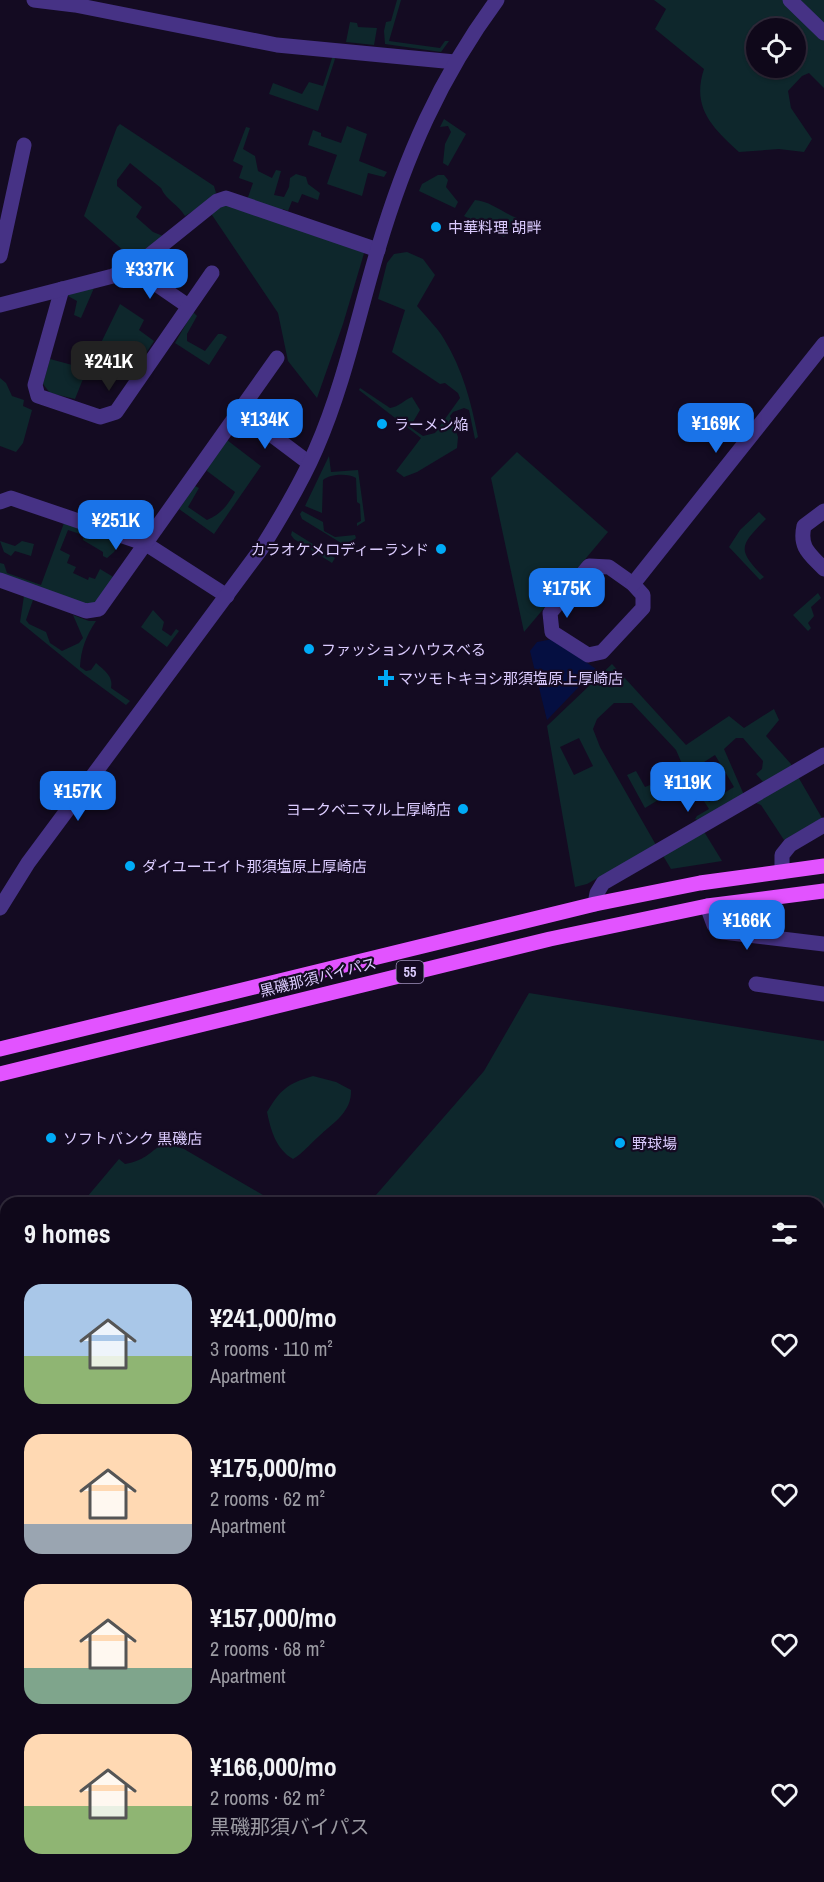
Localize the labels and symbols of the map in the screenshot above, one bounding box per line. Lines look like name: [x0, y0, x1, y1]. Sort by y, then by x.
place label: 中華料理 胡畔: [448, 217, 541, 238]
marker: 中華料理 胡畔: [429, 220, 443, 234]
pin: ¥337K: [108, 249, 192, 300]
pin: ¥241K: [67, 341, 151, 392]
pin: ¥134K: [223, 399, 307, 450]
pin: ¥169K: [674, 403, 758, 454]
place label: ラーメン焔: [394, 414, 468, 435]
marker: ラーメン焔: [375, 417, 389, 431]
pin: ¥251K: [74, 500, 158, 551]
place label: カラオケメロディーランド: [250, 539, 429, 560]
marker: カラオケメロディーランド: [434, 542, 448, 556]
pin: ¥175K: [525, 568, 609, 619]
place label: ファッションハウスべる: [321, 639, 486, 660]
marker: ファッションハウスべる: [302, 642, 316, 656]
place label: マツモトキヨシ那須塩原上厚崎店: [398, 668, 623, 689]
marker: マツモトキヨシ那須塩原上厚崎店: [379, 671, 393, 685]
pin: ¥119K: [646, 762, 730, 813]
pin: ¥157K: [36, 771, 120, 822]
place label: ヨークベニマル上厚崎店: [286, 799, 451, 820]
marker: ヨークベニマル上厚崎店: [456, 802, 470, 816]
place label: ダイユーエイト那須塩原上厚崎店: [142, 856, 367, 877]
marker: ダイユーエイト那須塩原上厚崎店: [123, 859, 137, 873]
pin: ¥166K: [705, 900, 789, 951]
street label: 黒磯那須バイパス: [257, 952, 379, 1002]
road number: 55: [396, 961, 424, 983]
place label: ソフトバンク 黒磯店: [63, 1128, 202, 1149]
marker: ソフトバンク 黒磯店: [44, 1131, 58, 1145]
place label: 野球場: [632, 1133, 677, 1154]
marker: 野球場: [613, 1136, 627, 1150]

